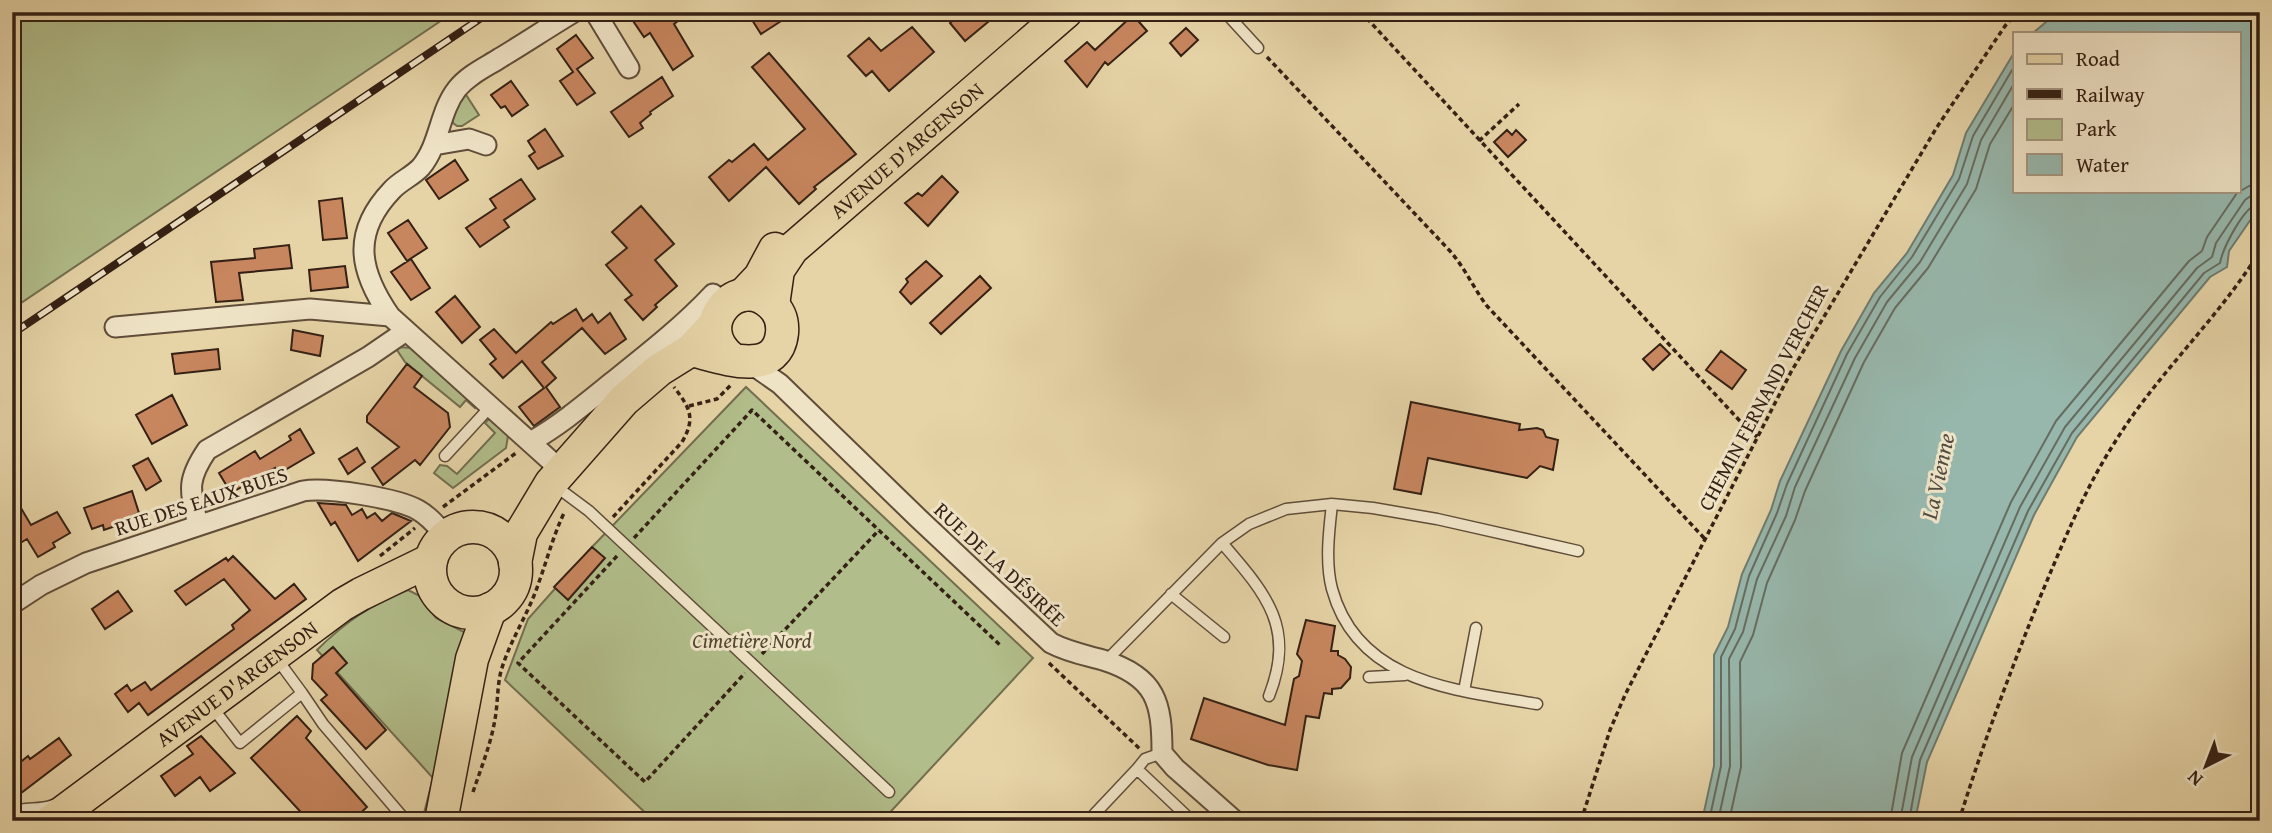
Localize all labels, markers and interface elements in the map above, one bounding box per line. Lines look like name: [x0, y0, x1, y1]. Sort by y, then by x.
legend: [2013, 32, 2240, 192]
text: Road: [2076, 43, 2121, 74]
street label: AVENUE D'ARGENSON: [823, 74, 991, 225]
text: Railway: [2076, 79, 2145, 110]
text: Park: [2076, 113, 2117, 144]
text: Water: [2076, 149, 2129, 180]
street label: CHEMIN FERNAND VERCHER: [1690, 277, 1837, 516]
water label: La Vienne: [1912, 430, 1962, 523]
street label: RUE DES EAUX BUES: [111, 458, 291, 544]
street label: RUE DE LA DÉSIRÉE: [927, 495, 1073, 634]
street label: AVENUE D'ARGENSON: [149, 613, 324, 754]
park label: Cimetière Nord: [692, 625, 812, 656]
north arrow: [2170, 732, 2240, 802]
text: N: [2180, 764, 2209, 793]

